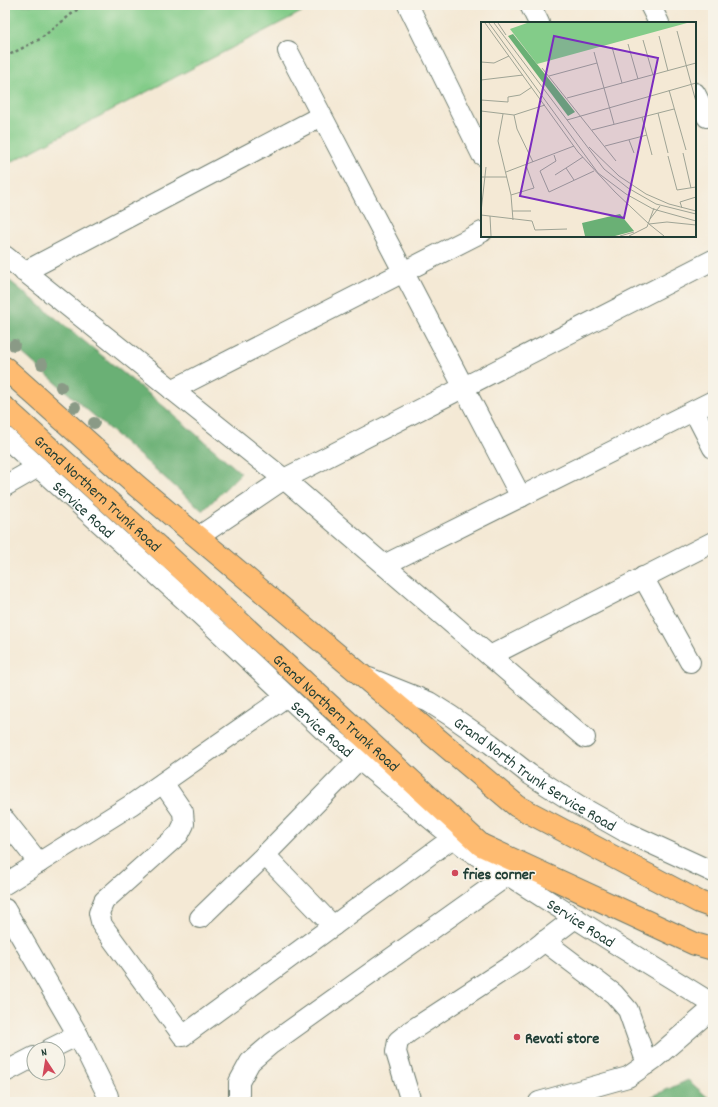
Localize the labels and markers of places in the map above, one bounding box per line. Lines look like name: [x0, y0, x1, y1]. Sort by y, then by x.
place label: fries corner: [462, 864, 536, 887]
marker: fries corner: [450, 868, 460, 878]
place label: Revati store: [525, 1028, 599, 1051]
marker: Revati store: [512, 1032, 522, 1042]

